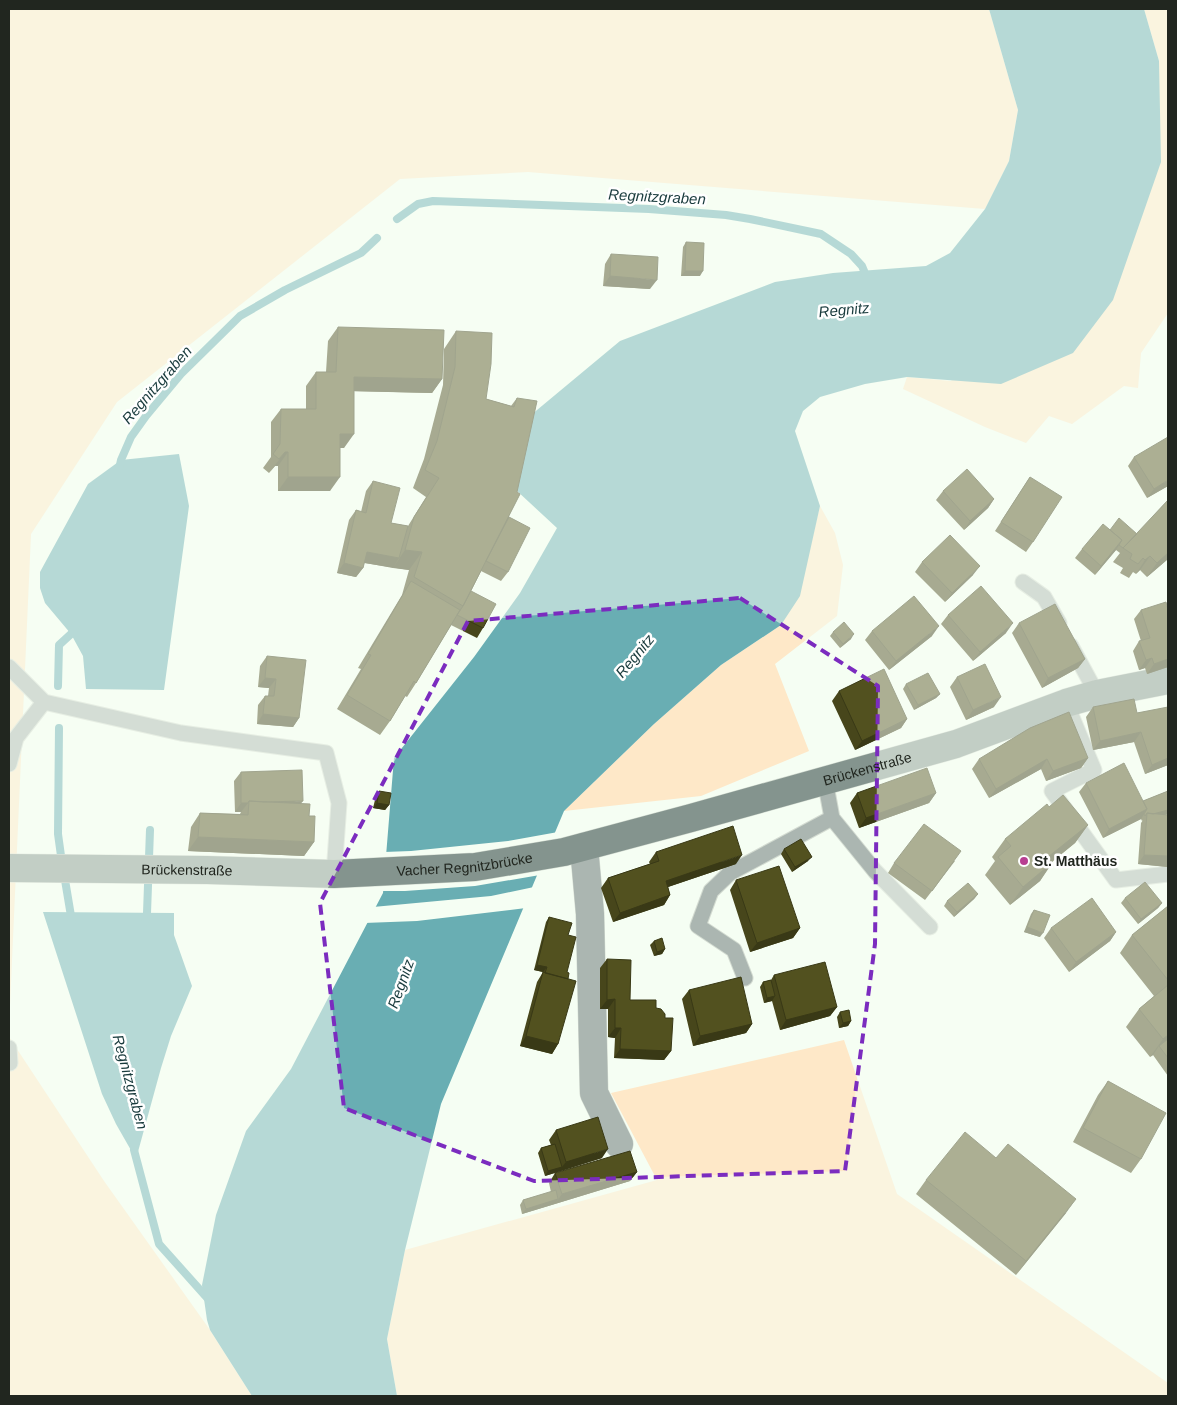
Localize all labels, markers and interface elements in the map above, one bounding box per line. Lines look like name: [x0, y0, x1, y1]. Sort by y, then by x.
water label: Regnitzgraben: [608, 185, 706, 208]
water label: Regnitz: [818, 299, 871, 320]
water label: Regnitzgraben: [118, 342, 195, 427]
water label: Regnitz: [612, 630, 658, 681]
street label: Brückenstraße: [821, 749, 914, 789]
street label: Vacher Regnitzbrücke: [396, 849, 534, 879]
place label: St. Matthäus: [1034, 853, 1117, 869]
marker: St. Matthäus: [1018, 855, 1030, 867]
street label: Brückenstraße: [141, 861, 233, 879]
water label: Regnitz: [384, 957, 417, 1011]
water label: Regnitzgraben: [110, 1033, 151, 1131]

